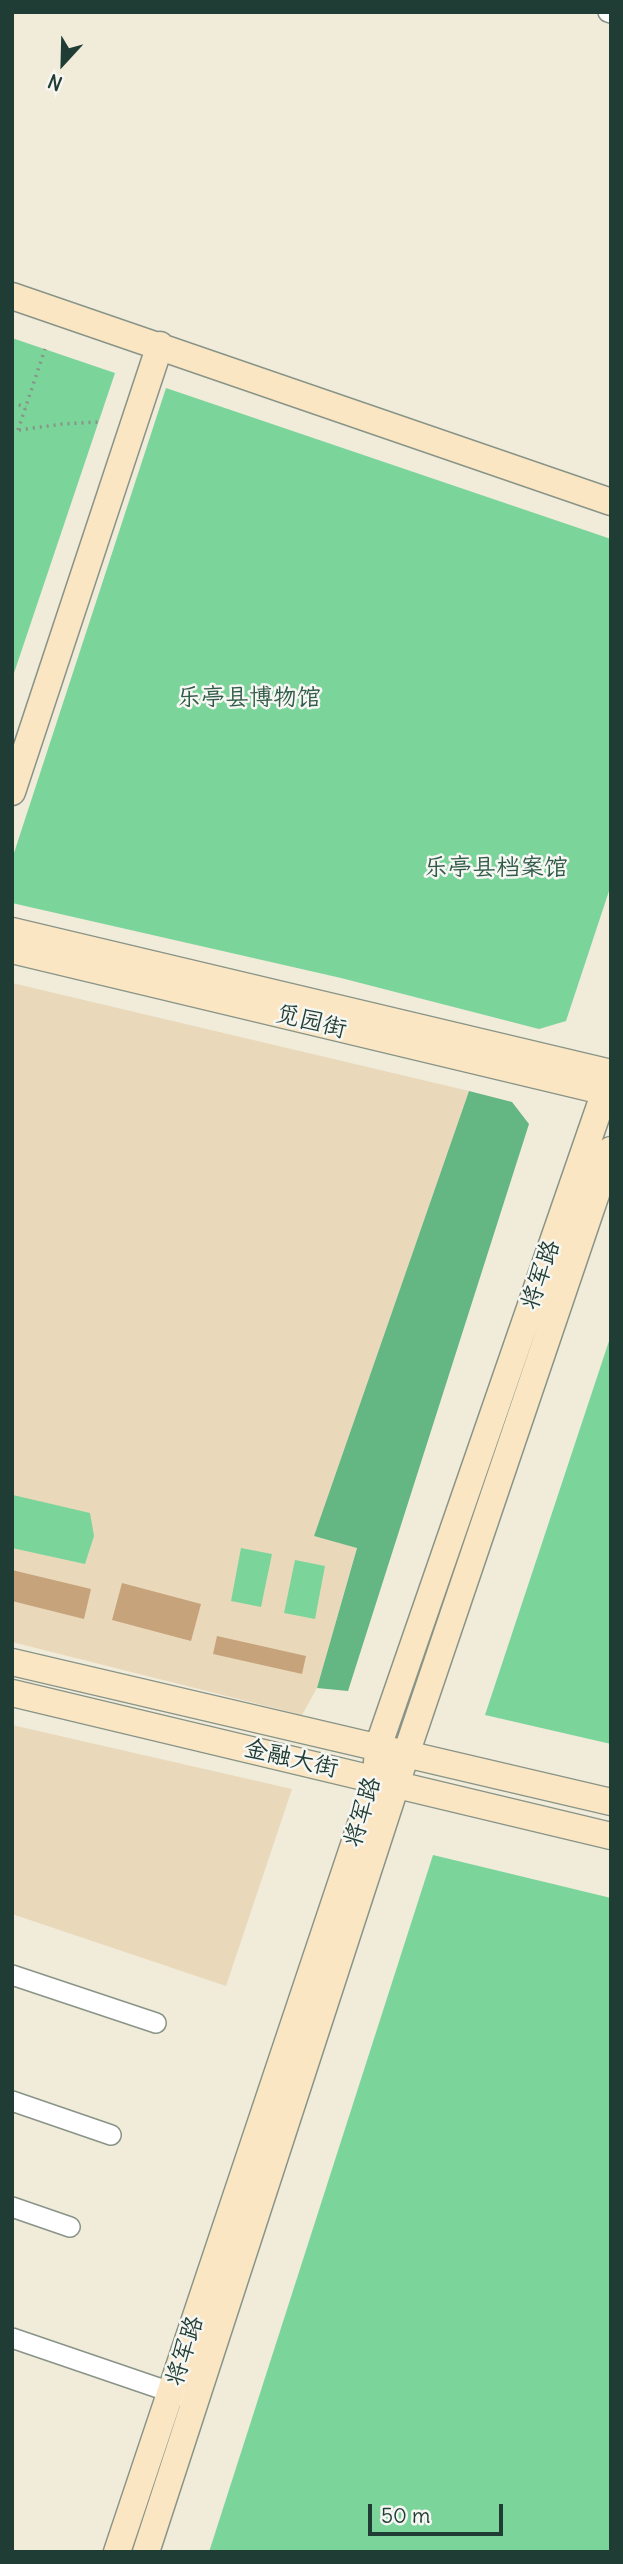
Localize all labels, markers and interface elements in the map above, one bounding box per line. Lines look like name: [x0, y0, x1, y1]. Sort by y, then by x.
north arrow: [28, 28, 98, 98]
text: N: [45, 69, 66, 96]
park label: 乐亭县博物馆: [177, 684, 321, 712]
park label: 乐亭县档案馆: [424, 854, 568, 882]
street label: 觅园街: [273, 999, 349, 1045]
street label: 将军路: [516, 1236, 566, 1314]
street label: 金融大街: [241, 1734, 341, 1784]
street label: 将军路: [339, 1773, 387, 1851]
street label: 将军路: [160, 2312, 210, 2390]
scale bar: [371, 2490, 506, 2534]
text: 50 m: [381, 2502, 430, 2529]

